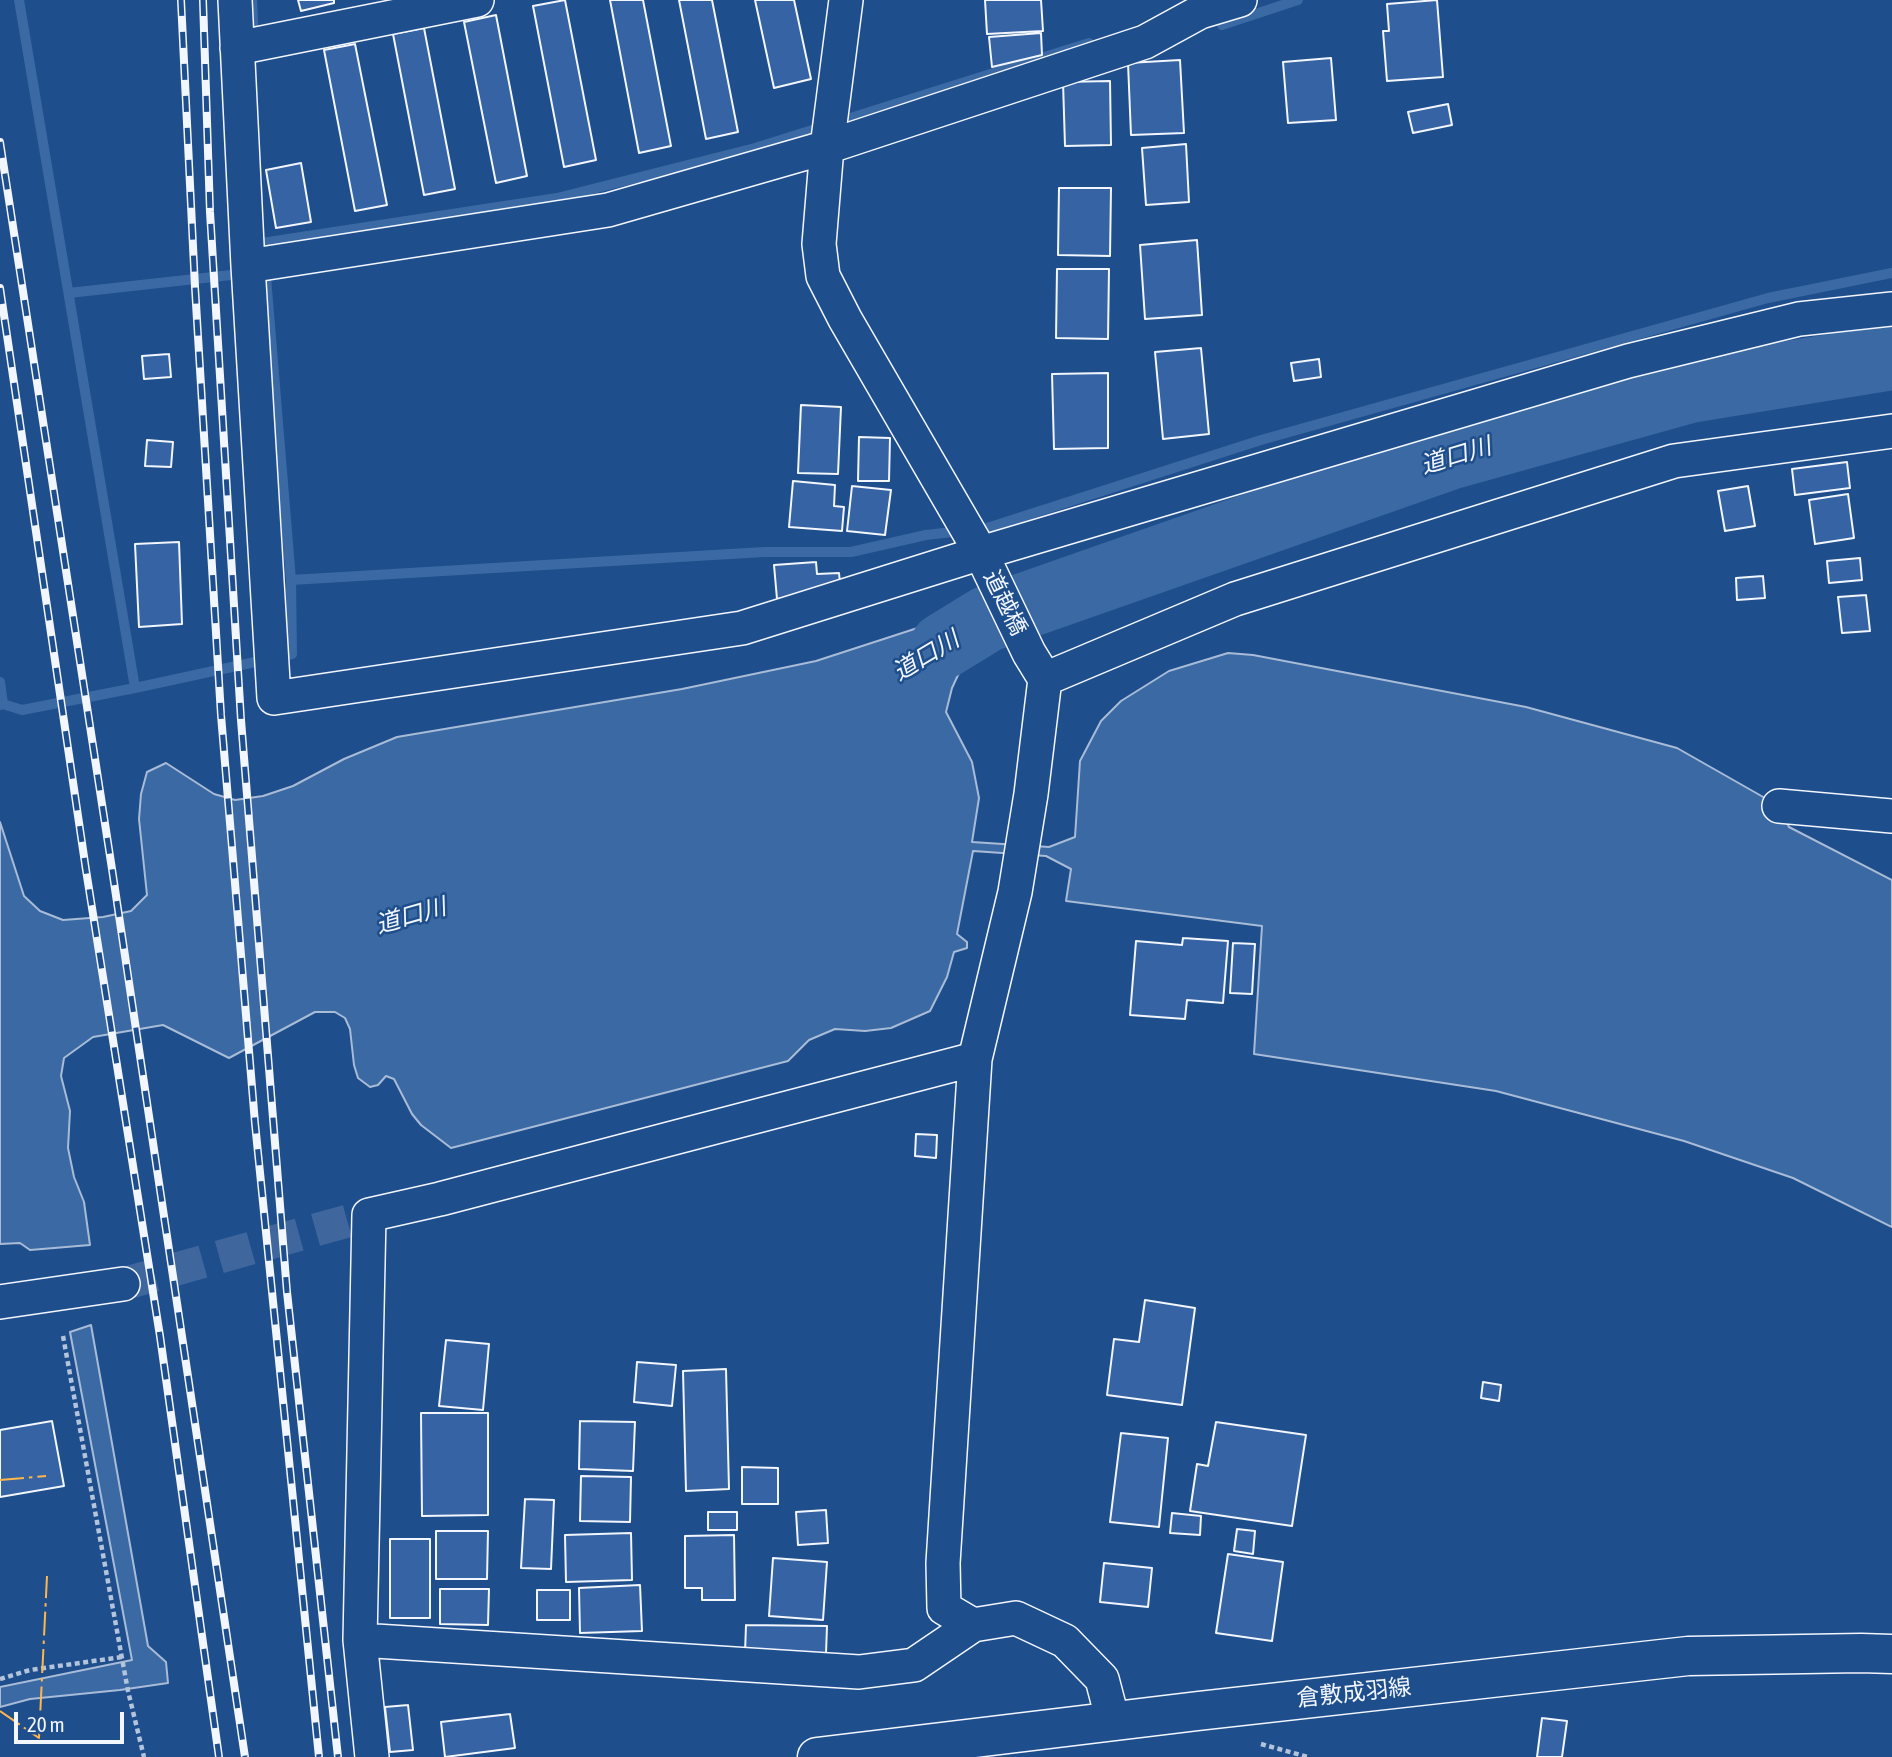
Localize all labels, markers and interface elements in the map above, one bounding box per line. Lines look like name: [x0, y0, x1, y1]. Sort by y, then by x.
water label: 道口川: [1417, 432, 1495, 480]
street label: 道越橋: [977, 566, 1033, 640]
water label: 道口川: [888, 625, 964, 687]
water label: 道口川: [372, 892, 450, 940]
street label: 倉敷成羽線: [1295, 1673, 1413, 1713]
scale bar: [18, 1698, 128, 1742]
text: 20 m: [27, 1712, 65, 1736]

